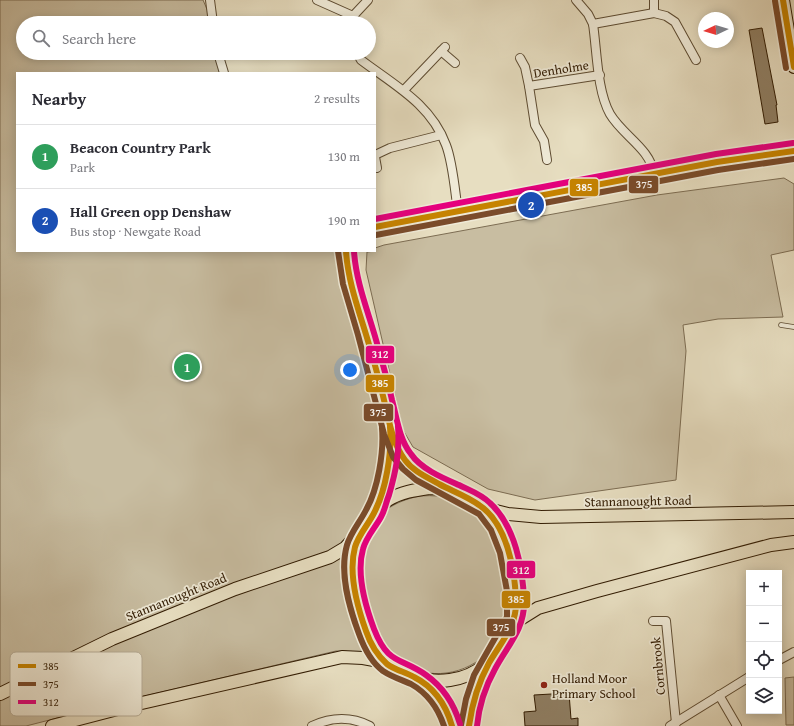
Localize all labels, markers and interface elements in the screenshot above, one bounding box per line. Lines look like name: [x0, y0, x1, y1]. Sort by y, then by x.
north arrow: [698, 12, 734, 48]
search box: [16, 16, 376, 60]
icon: search: [30, 27, 52, 49]
text: Search here: [62, 28, 136, 49]
street label: Denholme: [532, 55, 590, 83]
text: Nearby: [32, 86, 86, 111]
text: 2 results: [314, 89, 360, 108]
text: Beacon Country Park: [70, 137, 211, 158]
text: 1: [42, 147, 48, 166]
text: 130 m: [328, 147, 360, 166]
text: Park: [70, 158, 95, 177]
line badge: 375: [628, 175, 659, 194]
text: 375: [635, 176, 653, 192]
line badge: 385: [569, 178, 599, 197]
text: 385: [575, 179, 593, 195]
pin: 2: [518, 190, 544, 220]
text: Hall Green opp Denshaw: [70, 201, 231, 222]
text: 2: [42, 211, 48, 230]
text: 190 m: [328, 211, 360, 230]
text: Bus stop · Newgate Road: [70, 222, 201, 241]
line badge: 312: [365, 345, 395, 364]
text: 312: [371, 346, 389, 362]
pin: 1: [174, 352, 200, 382]
your location: [340, 360, 360, 380]
line badge: 385: [365, 374, 395, 393]
text: 385: [371, 375, 389, 391]
line badge: 375: [363, 403, 394, 422]
text: 375: [369, 404, 387, 420]
street label: Stannanought Road: [584, 491, 692, 511]
line badge: 312: [506, 560, 536, 579]
text: 312: [512, 562, 530, 578]
street label: Stannanought Road: [123, 568, 229, 626]
map controls: [746, 570, 782, 714]
button: +: [746, 570, 782, 606]
line badge: 385: [501, 590, 531, 609]
text: 385: [507, 591, 525, 607]
button: −: [746, 606, 782, 642]
line badge: 375: [486, 618, 516, 637]
text: 375: [492, 619, 510, 635]
street label: Cornbrook: [646, 636, 670, 696]
button: locate: [746, 642, 782, 678]
legend: [10, 652, 142, 716]
text: 385: [43, 658, 59, 674]
place label: Holland Moor Primary School: [552, 669, 636, 703]
text: 375: [43, 676, 59, 692]
button: layers: [746, 678, 782, 714]
marker: Holland Moor Primary School: [539, 680, 549, 690]
text: 312: [43, 694, 59, 710]

